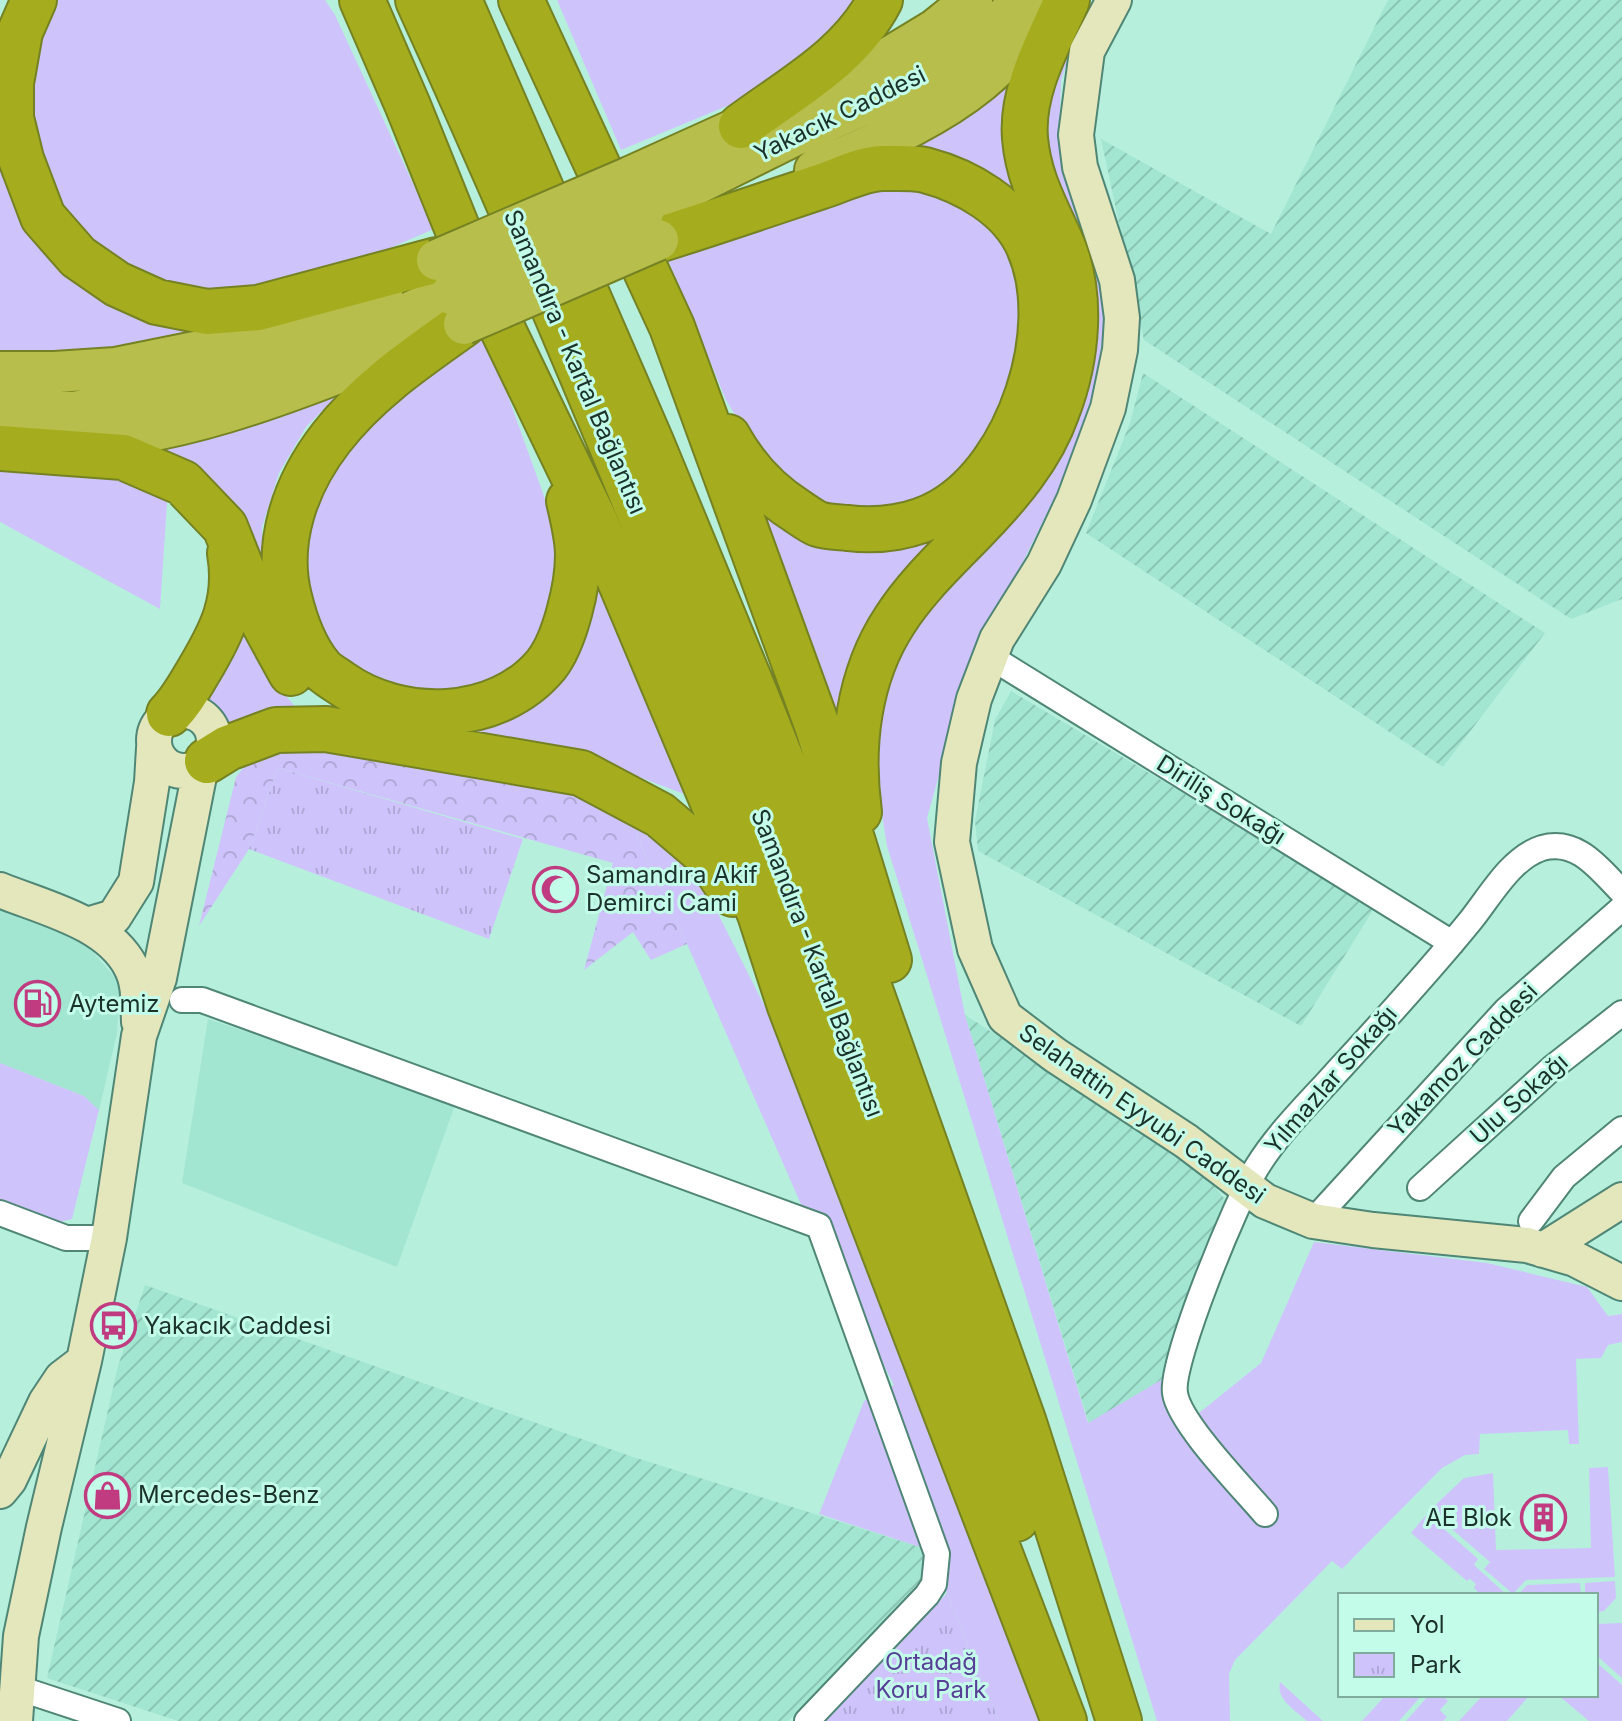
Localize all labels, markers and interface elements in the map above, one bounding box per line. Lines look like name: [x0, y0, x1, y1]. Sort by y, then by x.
street label: Yakacık Caddesi: [749, 60, 930, 168]
street label: Samandıra - Kartal Bağlantısı: [498, 205, 653, 518]
street label: Diriliş Sokağı: [1152, 748, 1291, 851]
street label: Samandıra - Kartal Bağlantısı: [745, 805, 890, 1121]
place label: Samandıra Akif Demirci Cami: [586, 860, 758, 917]
mosque icon: Samandıra Akif Demirci Cami: [531, 865, 579, 913]
street label: Yakamoz Caddesi: [1382, 977, 1543, 1143]
fuel station icon: Aytemiz: [14, 980, 62, 1028]
place label: Aytemiz: [69, 989, 159, 1018]
street label: Yılmazlar Sokağı: [1258, 1000, 1403, 1160]
street label: Selahattin Eyyubi Caddesi: [1014, 1017, 1271, 1210]
street label: Ulu Sokağı: [1464, 1047, 1574, 1150]
bus stop icon: Yakacık Caddesi: [89, 1302, 137, 1350]
place label: Yakacık Caddesi: [144, 1311, 331, 1340]
shop icon: Mercedes-Benz: [83, 1471, 131, 1519]
place label: Mercedes-Benz: [138, 1480, 320, 1509]
building icon: AE Blok: [1519, 1494, 1567, 1542]
place label: AE Blok: [1425, 1503, 1512, 1532]
legend: [1338, 1593, 1598, 1697]
text: Yol: [1410, 1610, 1445, 1639]
park label: Ortadağ Koru Park: [876, 1647, 986, 1704]
text: Park: [1410, 1650, 1461, 1679]

